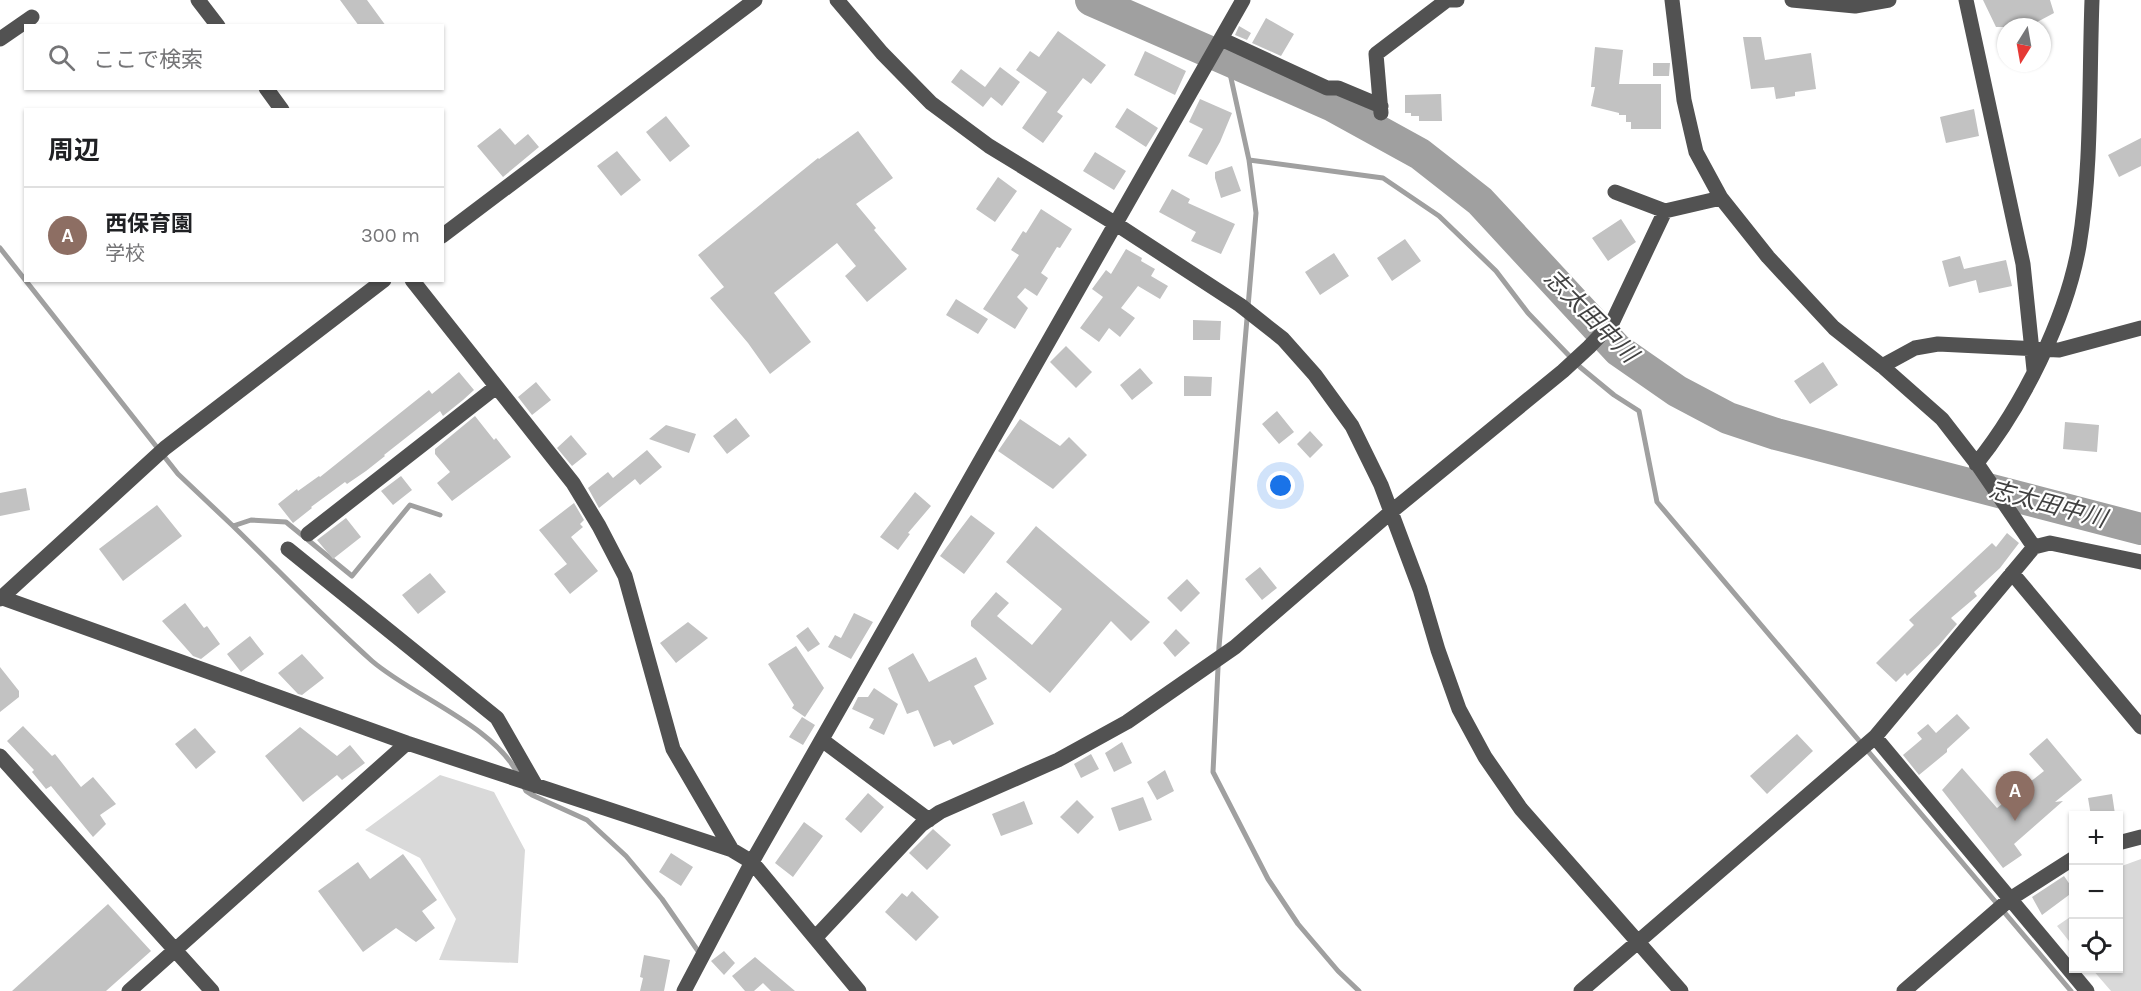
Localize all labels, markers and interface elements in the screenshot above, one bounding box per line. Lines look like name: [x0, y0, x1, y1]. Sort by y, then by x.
north arrow: [1997, 18, 2051, 72]
search box: [24, 24, 444, 90]
icon: search: [45, 41, 78, 74]
text: ここで検索: [93, 47, 203, 73]
text: 周辺: [48, 135, 100, 166]
text: 西保育園: [105, 211, 193, 237]
text: A: [61, 224, 74, 247]
text: 300 m: [361, 224, 420, 247]
text: 学校: [105, 242, 145, 265]
water label: 志太田中川: [1539, 264, 1645, 370]
your location: [1266, 471, 1295, 500]
water label: 志太田中川: [1986, 475, 2112, 534]
pin: A: [1996, 772, 2034, 821]
map controls: [2069, 811, 2123, 973]
button: +: [2069, 811, 2123, 865]
button: −: [2069, 865, 2123, 919]
button: locate: [2069, 919, 2123, 973]

